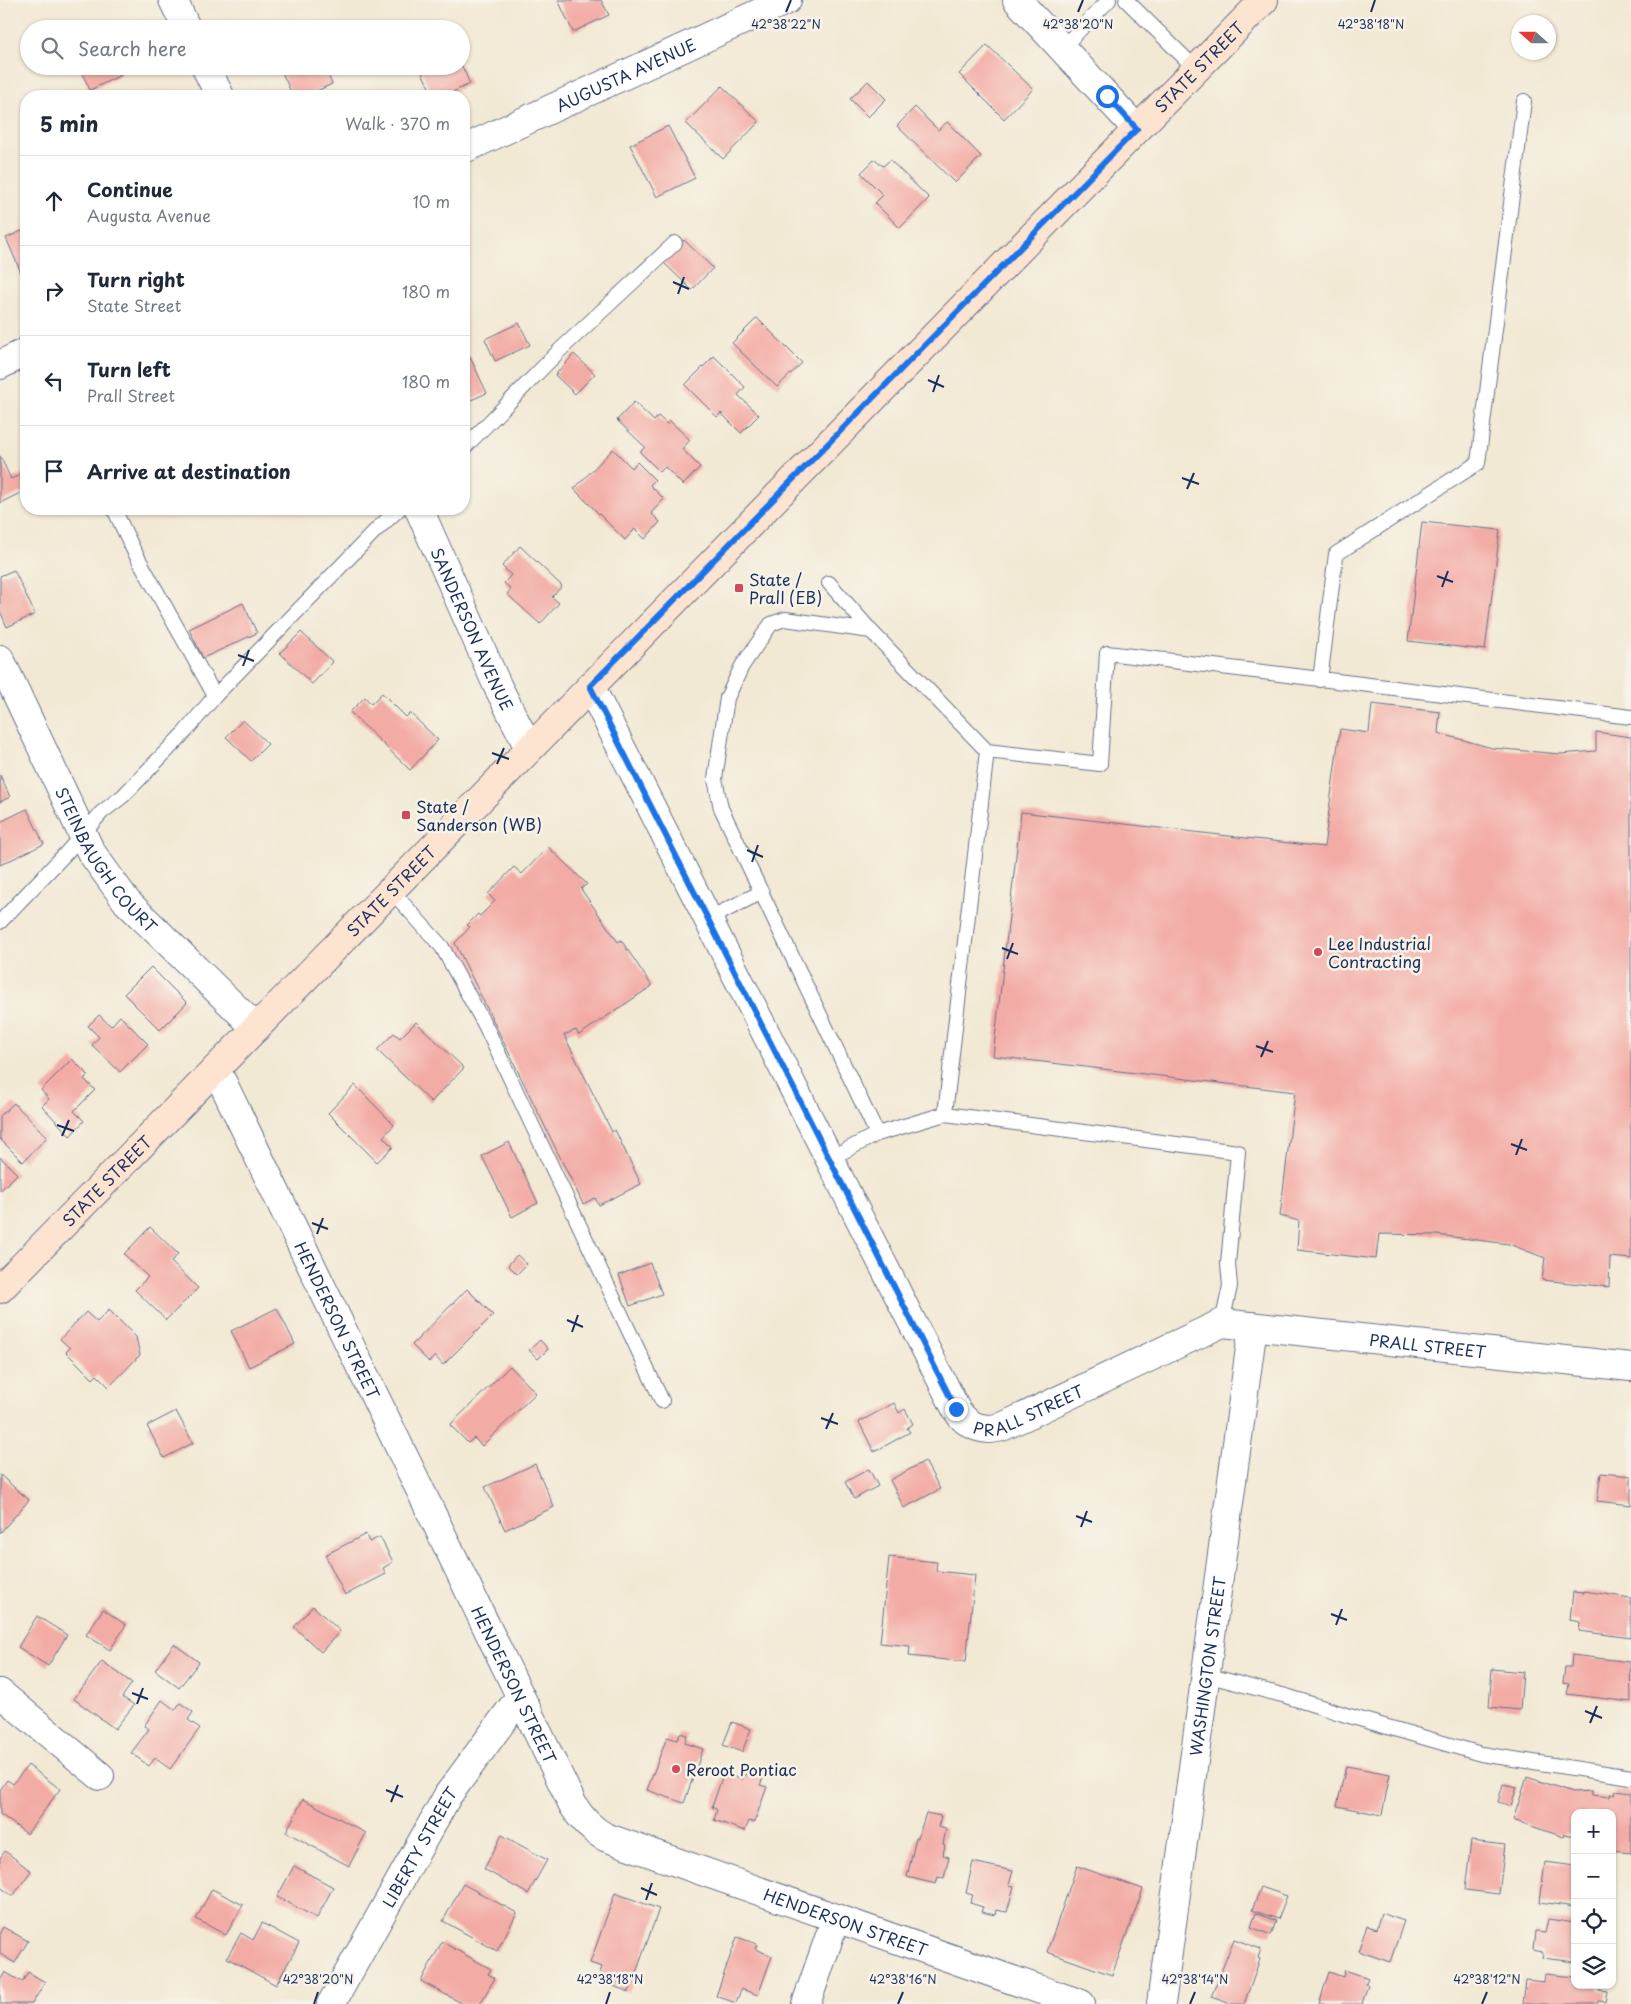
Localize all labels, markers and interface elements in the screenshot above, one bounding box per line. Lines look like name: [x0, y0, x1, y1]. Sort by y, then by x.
text: 42°38'22"N: [751, 15, 821, 33]
text: 42°38'20"N: [1043, 15, 1113, 33]
text: 42°38'18"N: [1338, 15, 1404, 33]
north arrow: [1511, 15, 1556, 60]
street label: STATE STREET: [1148, 16, 1249, 118]
search box: [20, 20, 470, 75]
street label: AUGUSTA AVENUE: [552, 32, 699, 117]
icon: search: [38, 34, 66, 62]
text: Search here: [78, 34, 187, 62]
route start: [1096, 85, 1119, 108]
text: 5 min: [40, 107, 98, 139]
text: Walk · 370 m: [345, 111, 450, 135]
text: Continue: [87, 175, 173, 203]
icon: ahead: [40, 187, 68, 215]
text: 10 m: [413, 189, 450, 213]
text: Augusta Avenue: [87, 203, 211, 227]
text: Turn right: [87, 265, 185, 293]
icon: right: [40, 277, 68, 305]
text: 180 m: [402, 279, 450, 303]
text: State Street: [87, 293, 181, 317]
text: Turn left: [87, 355, 171, 383]
icon: left: [40, 367, 68, 395]
text: 180 m: [402, 369, 450, 393]
text: Prall Street: [87, 383, 175, 407]
icon: arrive: [40, 457, 68, 485]
text: Arrive at destination: [87, 457, 291, 485]
street label: SANDERSON AVENUE: [425, 543, 520, 714]
place label: State / Prall (EB): [749, 567, 822, 609]
marker: State / Prall (EB): [733, 582, 745, 594]
street label: STEINBAUGH COURT: [50, 783, 163, 938]
place label: State / Sanderson (WB): [416, 794, 542, 836]
marker: State / Sanderson (WB): [400, 809, 412, 821]
street label: STATE STREET: [340, 840, 441, 942]
place label: Lee Industrial Contracting: [1328, 931, 1431, 973]
marker: Lee Industrial Contracting: [1312, 946, 1324, 958]
street label: STATE STREET: [56, 1130, 157, 1231]
street label: HENDERSON STREET: [289, 1237, 386, 1403]
street label: PRALL STREET: [1368, 1327, 1487, 1363]
street label: PRALL STREET: [971, 1378, 1087, 1441]
route end: [945, 1398, 968, 1421]
street label: WASHINGTON STREET: [1183, 1575, 1231, 1757]
street label: HENDERSON STREET: [466, 1602, 563, 1767]
place label: Reroot Pontiac: [686, 1757, 797, 1781]
marker: Reroot Pontiac: [670, 1763, 682, 1775]
street label: LIBERTY STREET: [376, 1782, 462, 1911]
map controls: [1571, 1809, 1616, 1989]
button: +: [1571, 1809, 1616, 1854]
button: −: [1571, 1854, 1616, 1899]
street label: HENDERSON STREET: [761, 1882, 931, 1961]
button: locate: [1571, 1899, 1616, 1944]
button: layers: [1571, 1944, 1616, 1989]
text: 42°38'20"N: [283, 1970, 353, 1988]
text: 42°38'18"N: [577, 1970, 643, 1988]
text: 42°38'16"N: [869, 1970, 937, 1988]
text: 42°38'14"N: [1162, 1970, 1228, 1988]
text: 42°38'12"N: [1453, 1970, 1521, 1988]

